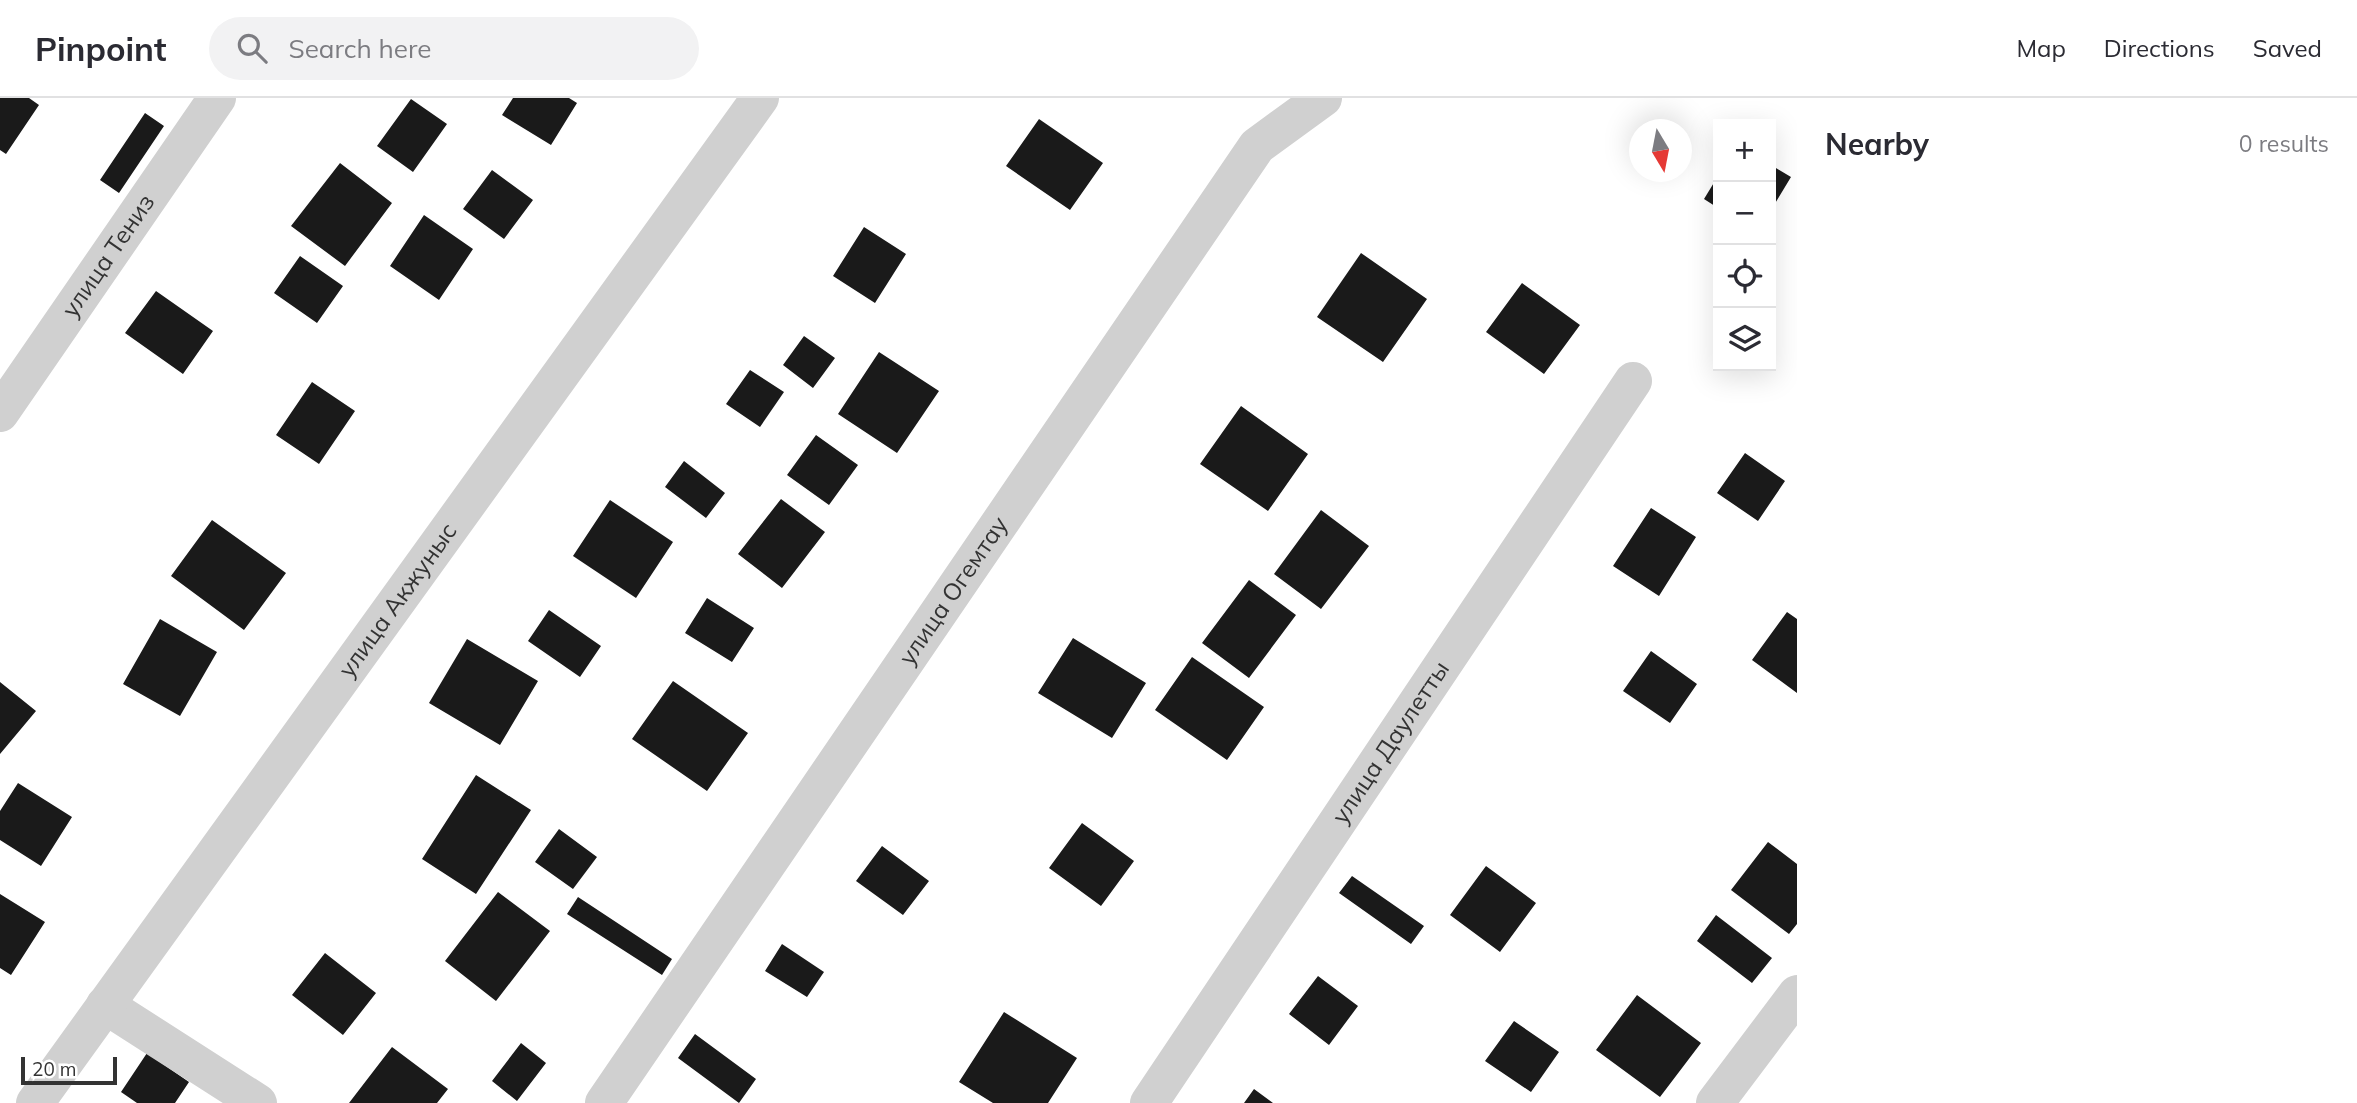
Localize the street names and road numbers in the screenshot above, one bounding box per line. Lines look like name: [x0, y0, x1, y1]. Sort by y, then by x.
street label: улица Тениз: [55, 188, 160, 323]
street label: улица Огемтау: [891, 510, 1014, 670]
street label: улица Акжуныс: [331, 516, 463, 683]
street label: улица Даулетты: [1325, 655, 1455, 829]

